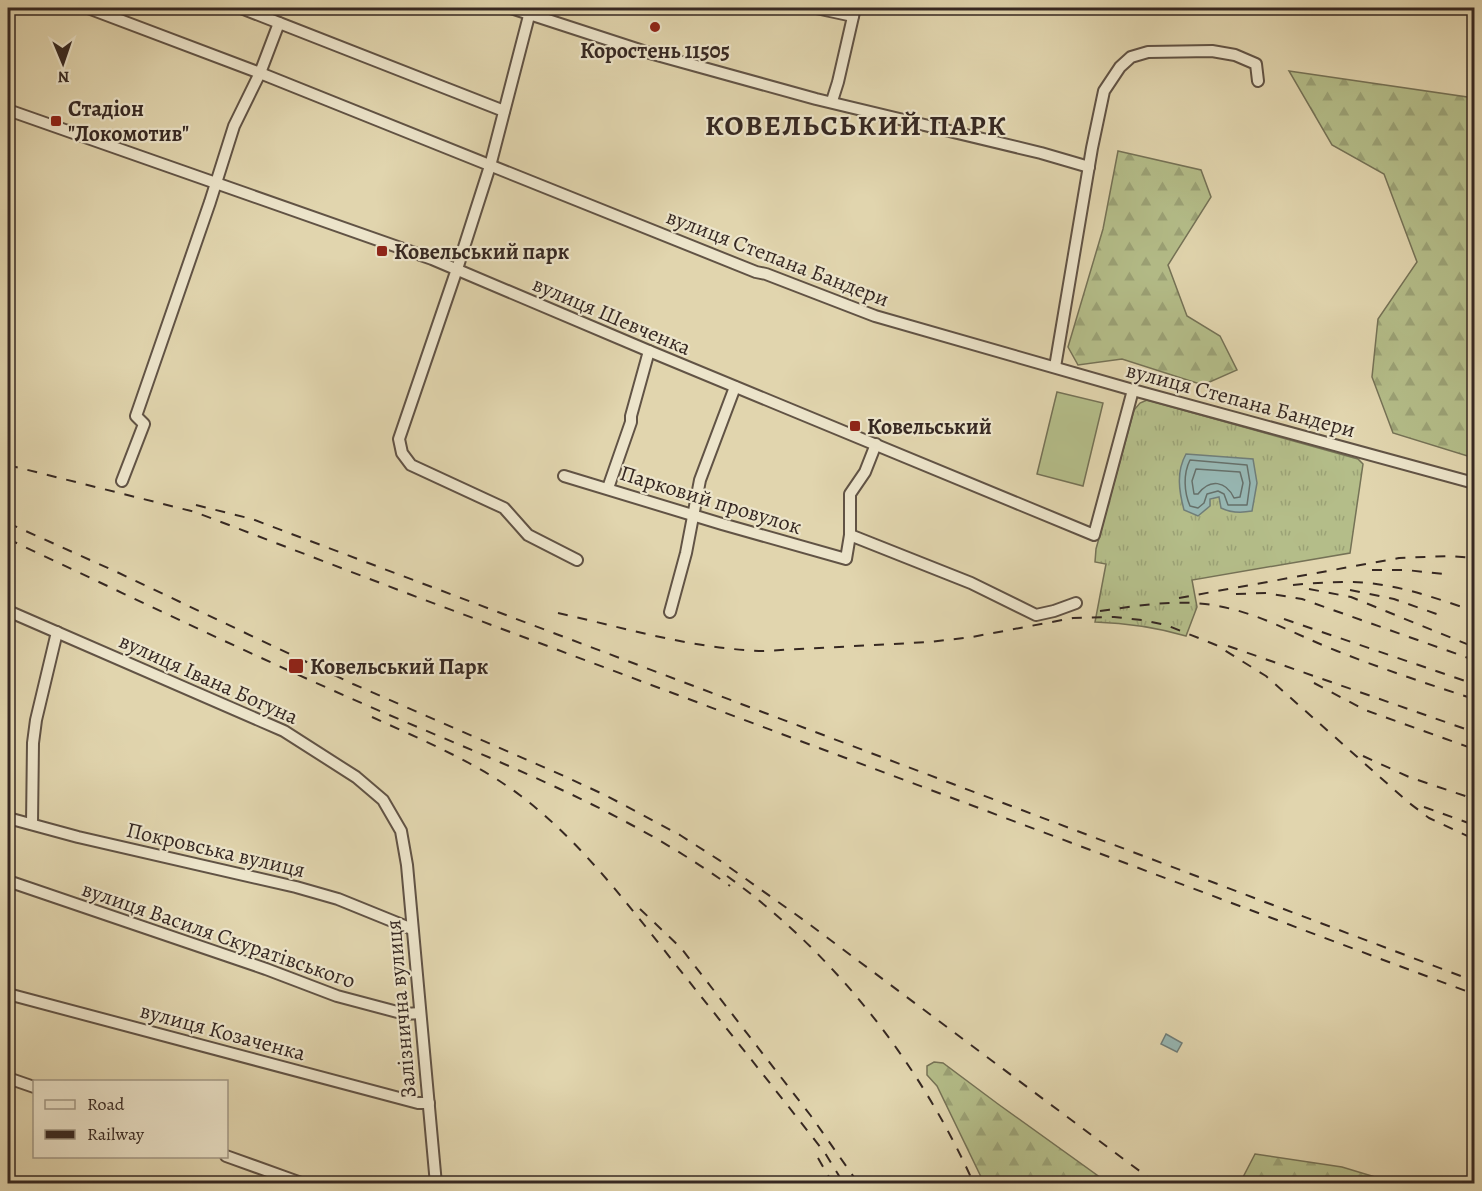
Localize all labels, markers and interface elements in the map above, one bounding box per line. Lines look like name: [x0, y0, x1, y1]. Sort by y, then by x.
marker: Коростень 11505: [648, 20, 662, 34]
north arrow: [33, 33, 93, 93]
place label: Коростень 11505: [580, 36, 730, 66]
text: N: [57, 66, 70, 88]
place label: Стадіон "Локомотив": [68, 94, 189, 149]
district label: КОВЕЛЬСЬКИЙ ПАРК: [705, 107, 1007, 145]
marker: Стадіон "Локомотив": [49, 114, 63, 128]
street label: вулиця Степана Бандери: [662, 202, 893, 314]
place label: Ковельський парк: [394, 237, 570, 267]
marker: Ковельський парк: [375, 244, 389, 258]
street label: вулиця Шевченка: [528, 269, 696, 363]
street label: вулиця Степана Бандери: [1123, 355, 1359, 445]
place label: Ковельський: [867, 412, 992, 442]
marker: Ковельський: [848, 419, 862, 433]
street label: Парковий провулок: [616, 458, 805, 542]
street label: вулиця Івана Богуна: [114, 626, 304, 732]
place label: Ковельський Парк: [310, 652, 488, 682]
marker: Ковельський Парк: [287, 657, 305, 675]
street label: Покровська вулиця: [123, 815, 308, 885]
street label: вулиця Василя Скуратівського: [78, 874, 359, 996]
street label: Залізнична вулиця: [378, 918, 424, 1099]
street label: вулиця Козаченка: [137, 995, 310, 1069]
legend: [33, 1080, 228, 1158]
text: Road: [87, 1092, 125, 1116]
text: Railway: [87, 1122, 145, 1146]

